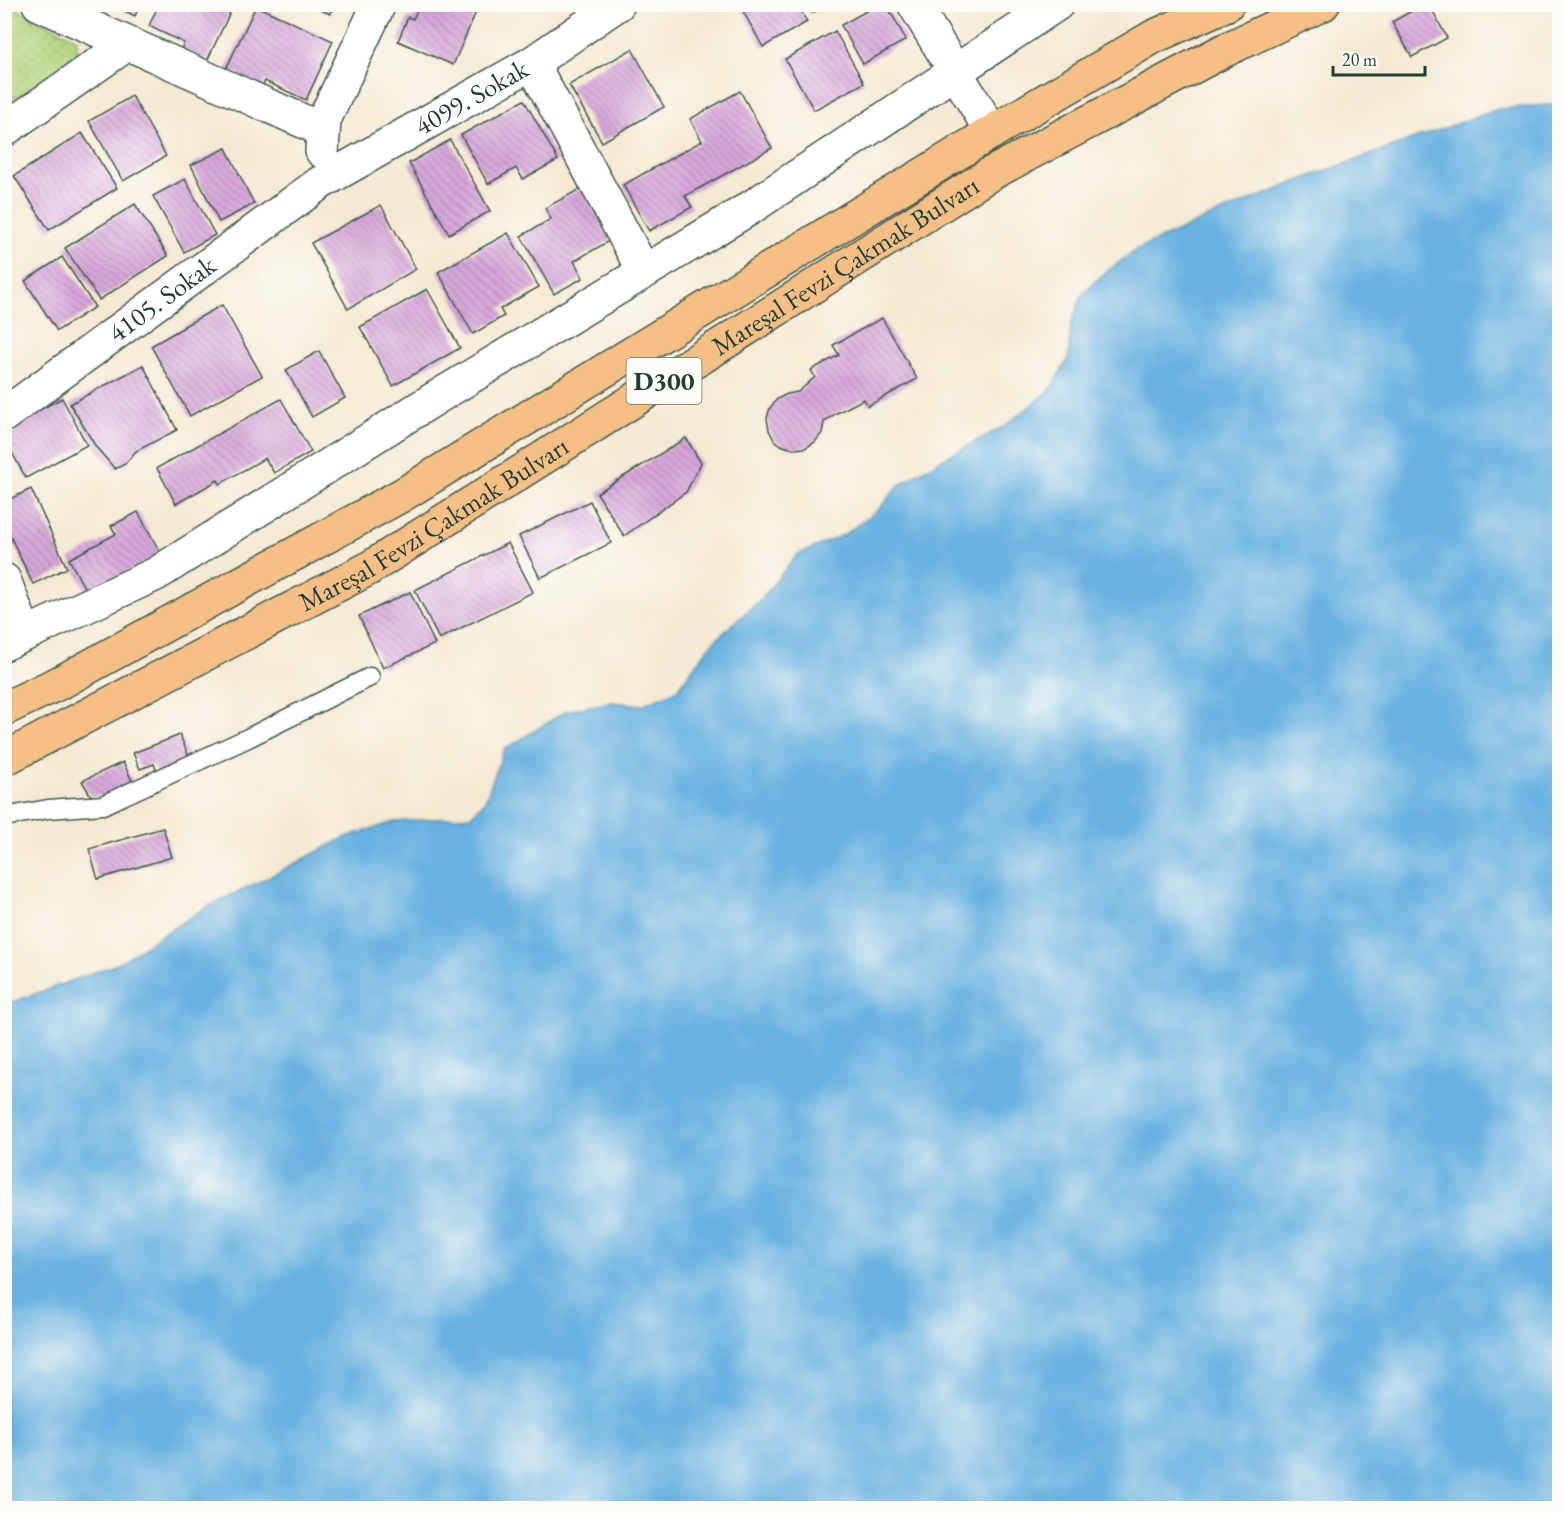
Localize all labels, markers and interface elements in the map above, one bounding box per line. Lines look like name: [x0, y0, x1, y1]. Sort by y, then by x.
scale bar: [1333, 39, 1424, 77]
text: 20 m: [1342, 48, 1377, 71]
street label: 4099. Sokak: [408, 51, 535, 143]
street label: Mareşal Fevzi Çakmak Bulvarı: [705, 167, 986, 363]
street label: 4105. Sokak: [101, 247, 223, 350]
road number: D300: [626, 358, 702, 404]
street label: Mareşal Fevzi Çakmak Bulvarı: [293, 428, 575, 619]

